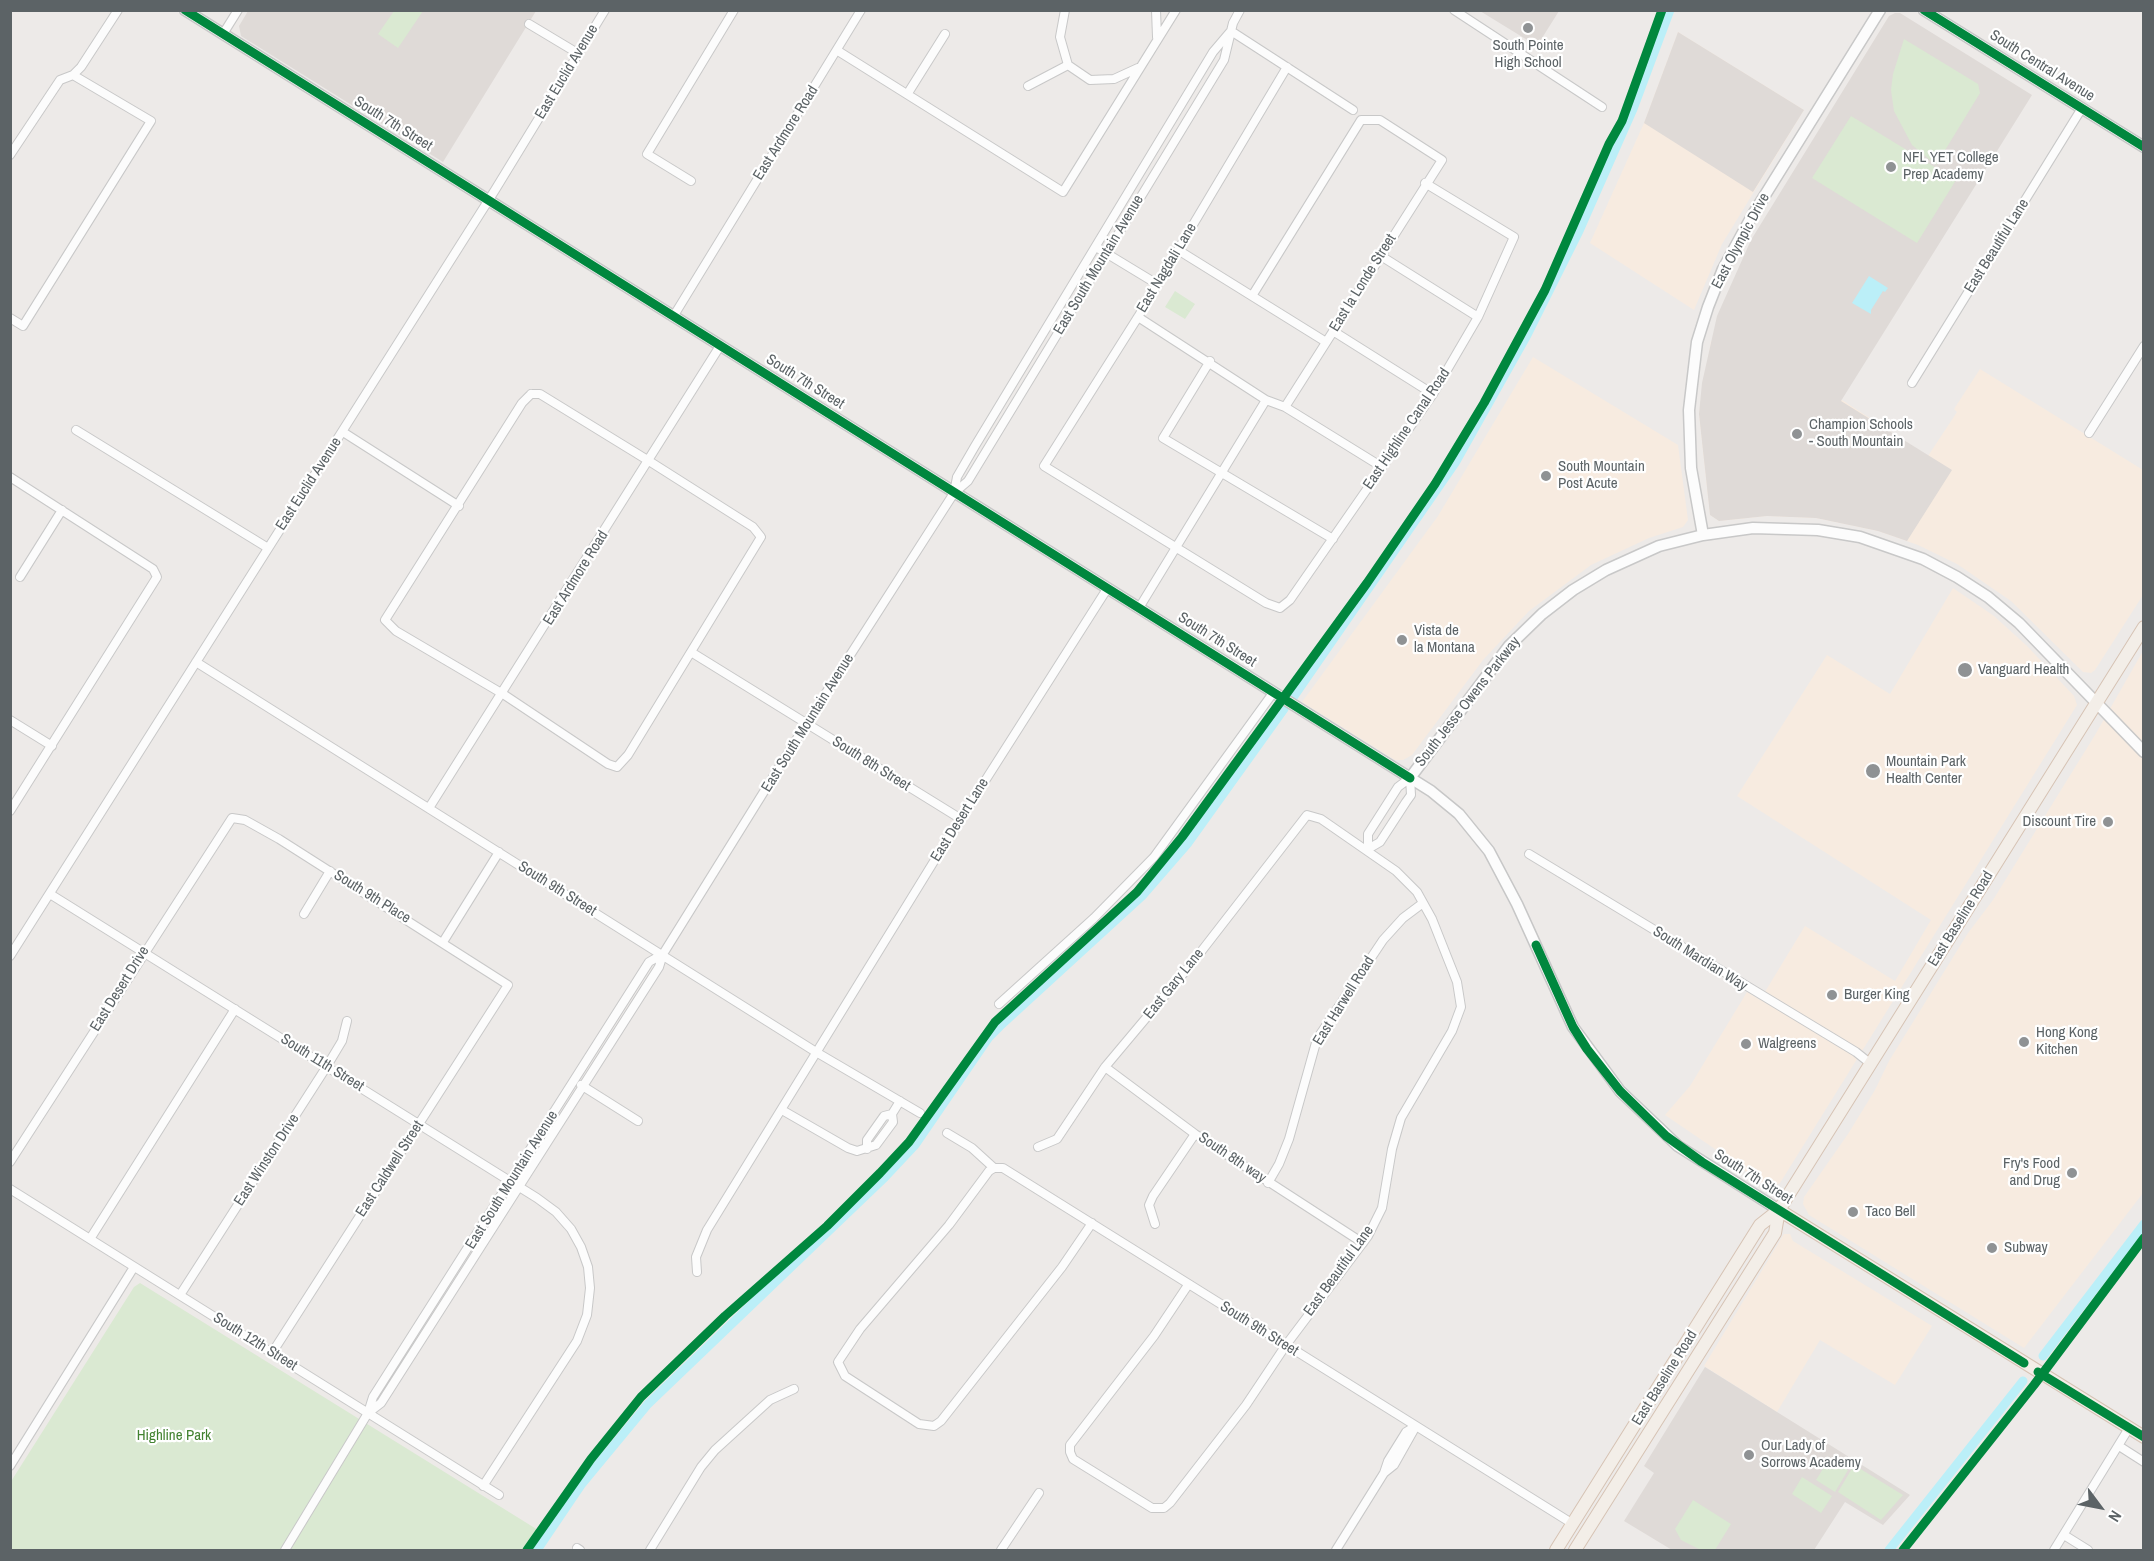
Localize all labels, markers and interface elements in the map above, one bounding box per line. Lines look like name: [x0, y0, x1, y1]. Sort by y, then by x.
street label: East Euclid Avenue: [532, 21, 602, 123]
marker: South Pointe High School: [1521, 21, 1535, 35]
street label: South Central Avenue: [1986, 27, 2098, 105]
place label: South Pointe High School: [1492, 37, 1564, 72]
street label: East Ardmore Road: [750, 82, 822, 184]
street label: South 7th Street: [351, 93, 435, 155]
place label: NFL YET College Prep Academy: [1903, 149, 1999, 184]
marker: NFL YET College Prep Academy: [1884, 160, 1898, 174]
street label: East Olympic Drive: [1708, 190, 1774, 292]
street label: East South Mountain Avenue: [1050, 192, 1148, 338]
street label: East Beautiful Lane: [1961, 196, 2033, 296]
street label: East Nagdali Lane: [1133, 220, 1201, 316]
street label: East la Londe Street: [1326, 231, 1400, 335]
street label: South 7th Street: [763, 351, 847, 413]
street label: East Highline Canal Road: [1360, 365, 1454, 493]
place label: Champion Schools - South Mountain: [1809, 416, 1913, 451]
marker: Champion Schools - South Mountain: [1790, 427, 1804, 441]
street label: East Euclid Avenue: [272, 434, 346, 534]
place label: South Mountain Post Acute: [1558, 458, 1645, 493]
marker: South Mountain Post Acute: [1539, 469, 1553, 483]
street label: East Ardmore Road: [540, 527, 612, 629]
street label: South 7th Street: [1175, 609, 1259, 671]
place label: Vista de la Montana: [1414, 622, 1475, 657]
marker: Vista de la Montana: [1395, 633, 1409, 647]
street label: South Jesse Owens Parkway: [1412, 633, 1524, 771]
street label: East South Mountain Avenue: [758, 650, 858, 796]
marker: Vanguard Health: [1956, 661, 1974, 679]
place label: Vanguard Health: [1978, 661, 2069, 679]
street label: South 8th Street: [829, 733, 913, 795]
place label: Mountain Park Health Center: [1886, 753, 1966, 788]
marker: Mountain Park Health Center: [1864, 762, 1882, 780]
street label: East Desert Lane: [927, 775, 993, 865]
place label: Discount Tire: [2022, 813, 2096, 831]
marker: Discount Tire: [2101, 815, 2115, 829]
street label: South 9th Street: [515, 858, 599, 920]
street label: South 9th Place: [330, 866, 414, 928]
street label: East Baseline Road: [1925, 868, 1997, 970]
street label: South Mardian Way: [1649, 923, 1751, 995]
street label: East Desert Drive: [87, 943, 153, 1035]
street label: East Gary Lane: [1140, 945, 1208, 1023]
street label: East Harwell Road: [1309, 953, 1379, 1049]
place label: Burger King: [1844, 986, 1910, 1004]
marker: Burger King: [1825, 988, 1839, 1002]
place label: Hong Kong Kitchen: [2036, 1024, 2098, 1059]
street label: South 11th Street: [277, 1030, 367, 1096]
place label: Walgreens: [1758, 1035, 1816, 1053]
marker: Hong Kong Kitchen: [2017, 1035, 2031, 1049]
marker: Walgreens: [1739, 1037, 1753, 1051]
street label: East South Mountain Avenue: [462, 1107, 562, 1253]
street label: East Winston Drive: [231, 1111, 303, 1209]
street label: East Caldwell Street: [352, 1118, 428, 1220]
street label: South 8th way: [1195, 1129, 1269, 1187]
street label: South 7th Street: [1711, 1146, 1795, 1208]
place label: Fry's Food and Drug: [2003, 1155, 2060, 1190]
marker: Fry's Food and Drug: [2065, 1166, 2079, 1180]
place label: Taco Bell: [1865, 1203, 1915, 1221]
marker: Taco Bell: [1846, 1205, 1860, 1219]
street label: East Beautiful Lane: [1300, 1222, 1378, 1320]
place label: Subway: [2004, 1239, 2048, 1257]
marker: Subway: [1985, 1241, 1999, 1255]
street label: South 9th Street: [1217, 1298, 1301, 1360]
street label: South 12th Street: [210, 1309, 300, 1375]
street label: East Baseline Road: [1629, 1327, 1701, 1429]
park label: Highline Park: [137, 1427, 211, 1445]
place label: Our Lady of Sorrows Academy: [1761, 1437, 1861, 1472]
marker: Our Lady of Sorrows Academy: [1742, 1448, 1756, 1462]
north arrow: [2070, 1477, 2130, 1537]
text: N: [2103, 1507, 2127, 1526]

